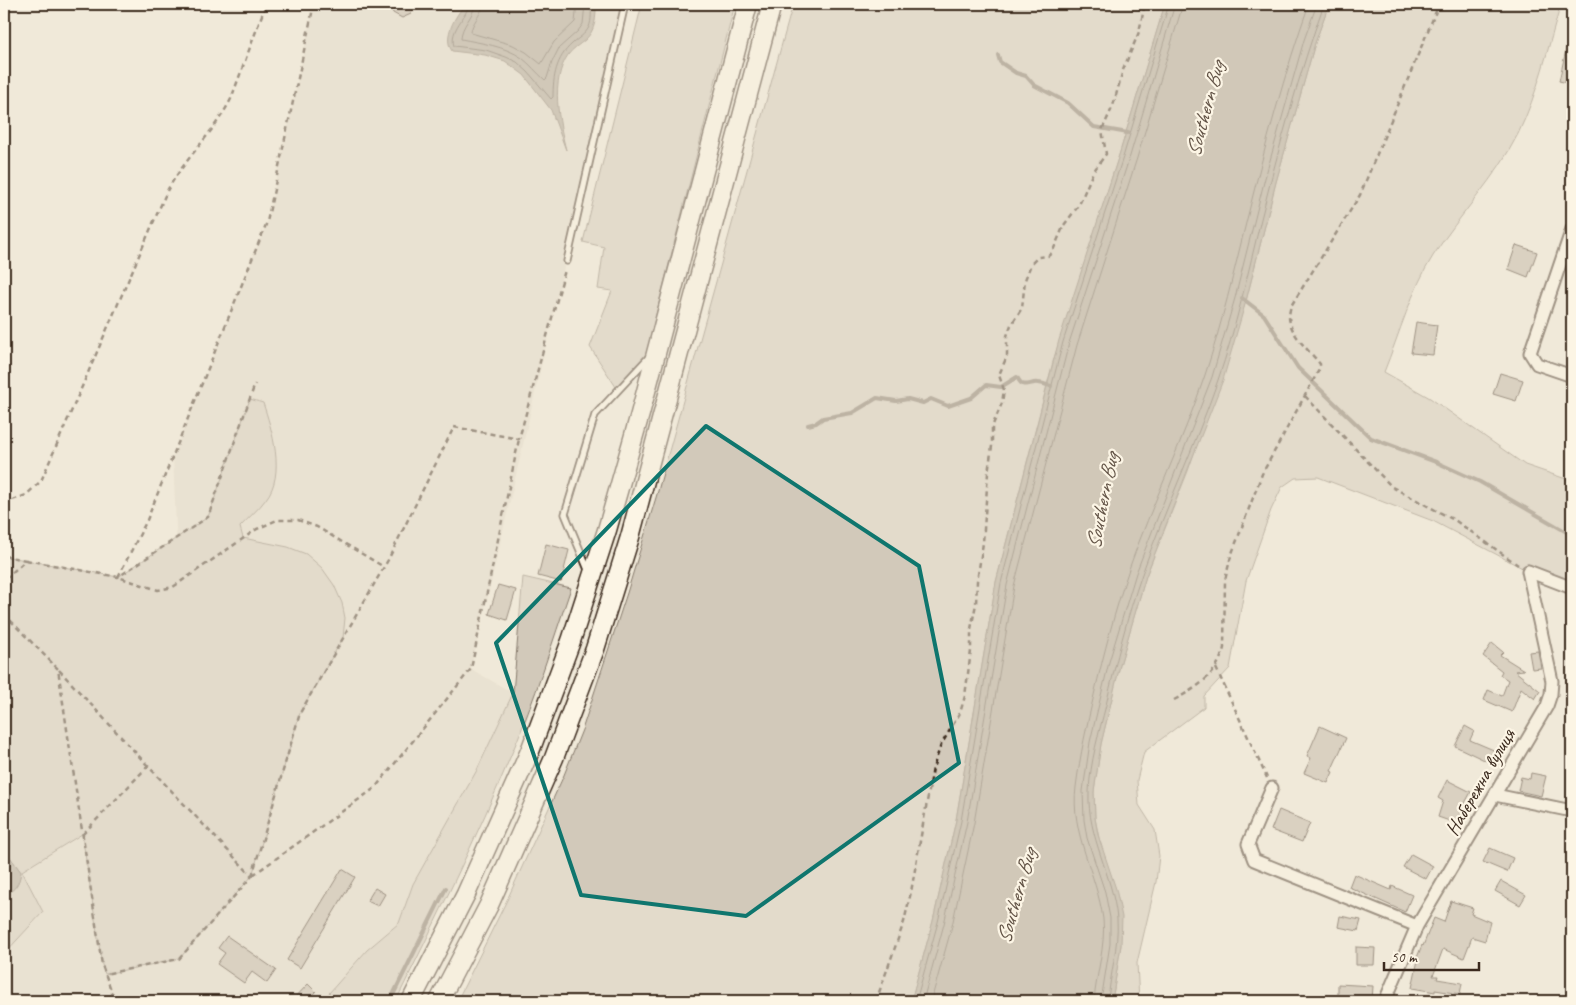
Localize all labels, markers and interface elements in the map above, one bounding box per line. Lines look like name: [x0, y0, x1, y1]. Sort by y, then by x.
water label: Southern Bug: [1180, 56, 1231, 159]
water label: Southern Bug: [1080, 448, 1125, 551]
street label: Набережна вулиця: [1439, 723, 1521, 840]
water label: Southern Bug: [990, 843, 1043, 946]
scale bar: [1384, 940, 1478, 972]
text: 50 m: [1391, 948, 1418, 967]

